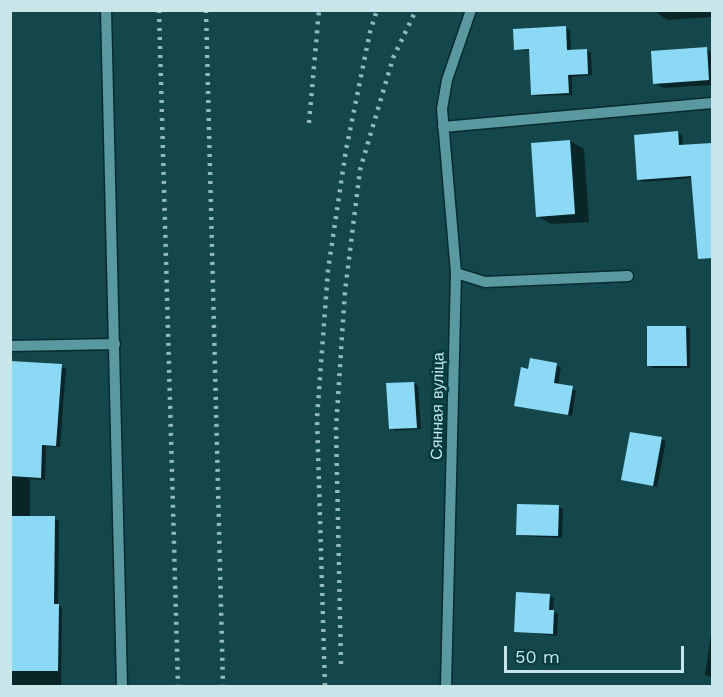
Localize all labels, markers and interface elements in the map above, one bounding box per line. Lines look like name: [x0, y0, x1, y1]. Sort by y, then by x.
street label: Сянная вуліца: [427, 352, 449, 460]
scale bar: [507, 634, 687, 672]
text: 50 m: [515, 646, 560, 667]

